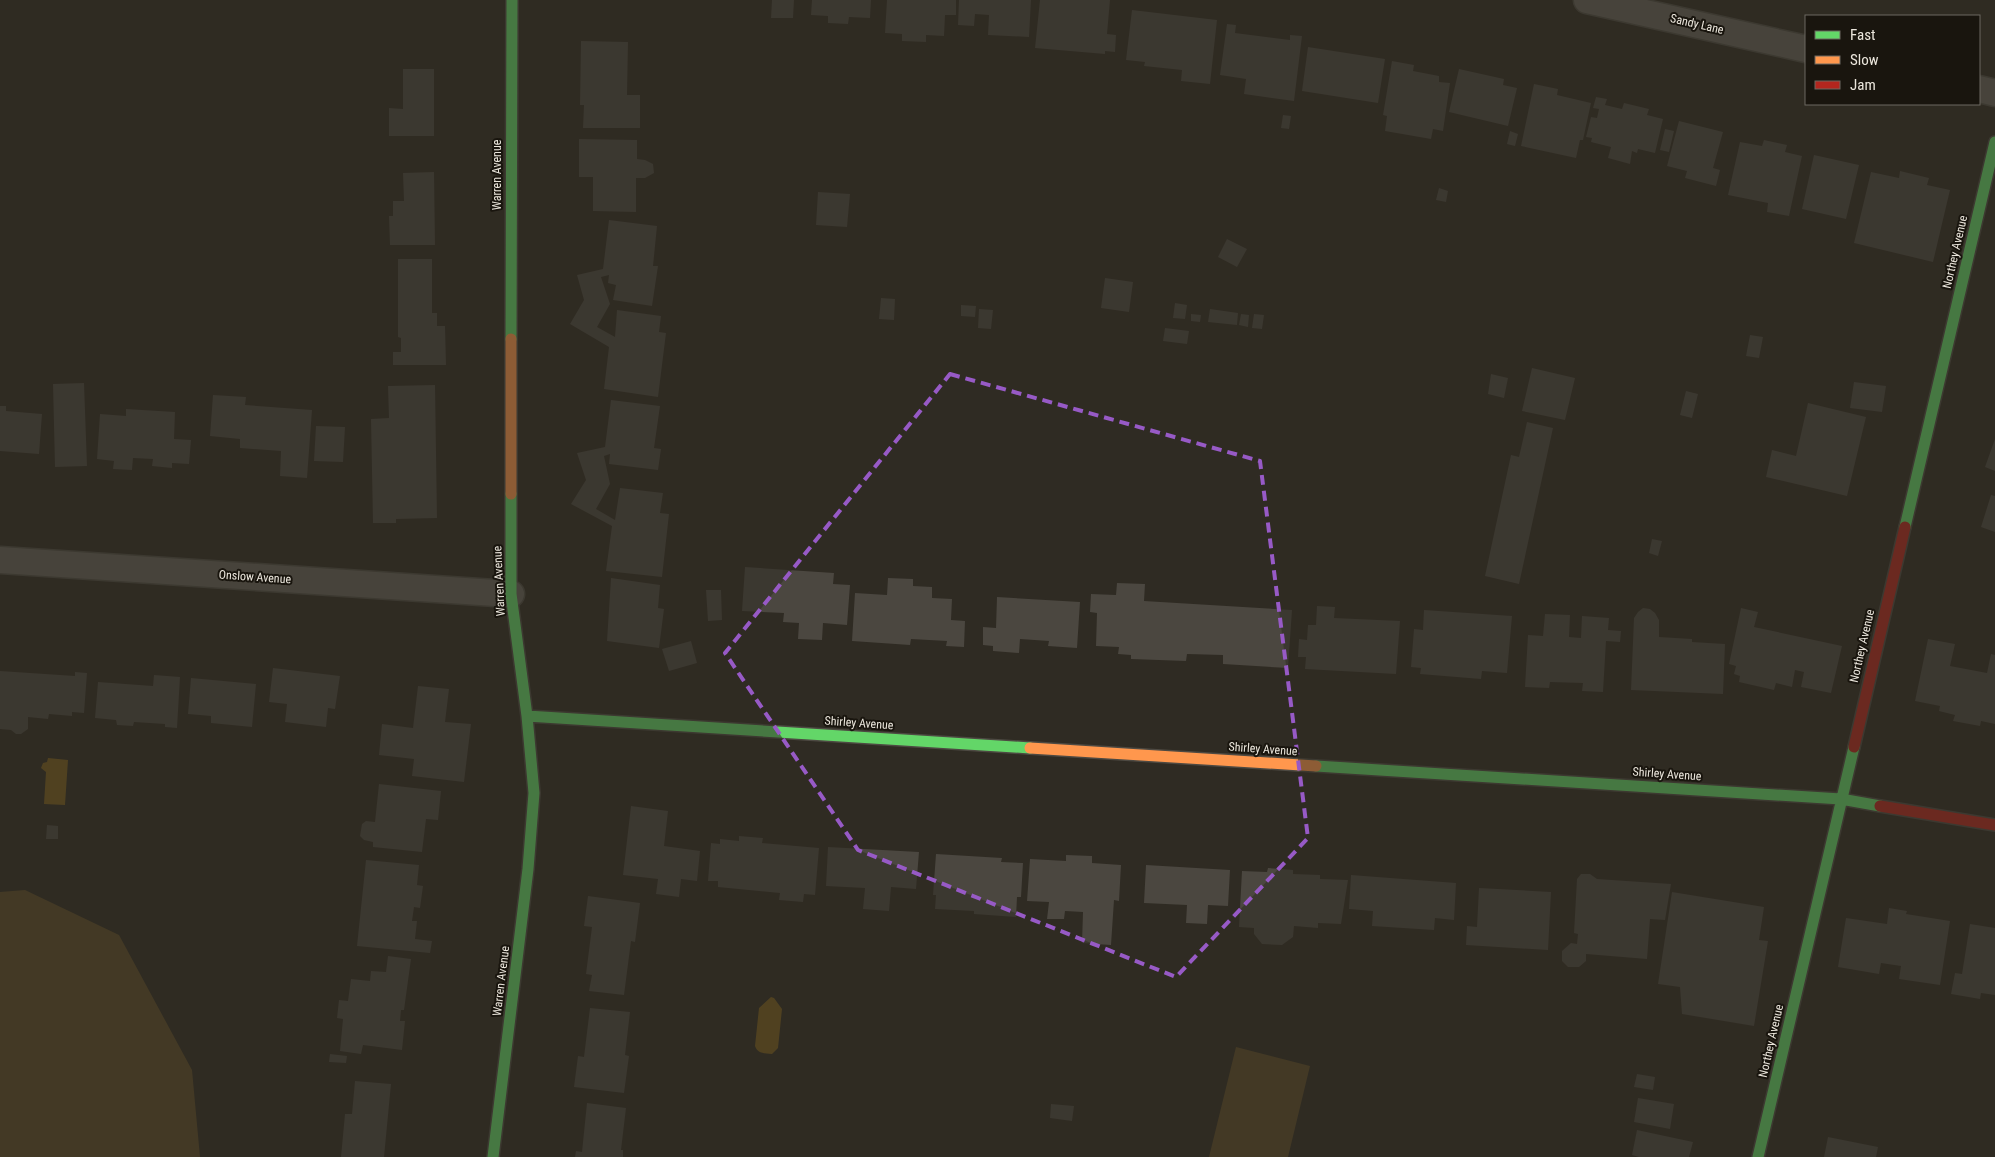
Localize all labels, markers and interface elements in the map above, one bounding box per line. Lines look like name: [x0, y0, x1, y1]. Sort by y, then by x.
street label: Sandy Lane: [1669, 11, 1725, 37]
legend: [1805, 15, 1980, 105]
text: Fast: [1850, 26, 1875, 44]
text: Slow: [1850, 51, 1879, 69]
text: Jam: [1850, 76, 1876, 94]
street label: Warren Avenue: [490, 139, 504, 210]
street label: Northey Avenue: [1940, 214, 1970, 290]
street label: Warren Avenue: [490, 545, 508, 617]
street label: Onslow Avenue: [218, 567, 292, 587]
street label: Northey Avenue: [1847, 608, 1877, 684]
street label: Shirley Avenue: [824, 714, 894, 732]
street label: Shirley Avenue: [1228, 740, 1298, 758]
street label: Shirley Avenue: [1632, 765, 1702, 783]
street label: Warren Avenue: [490, 945, 512, 1017]
street label: Northey Avenue: [1756, 1003, 1786, 1079]

